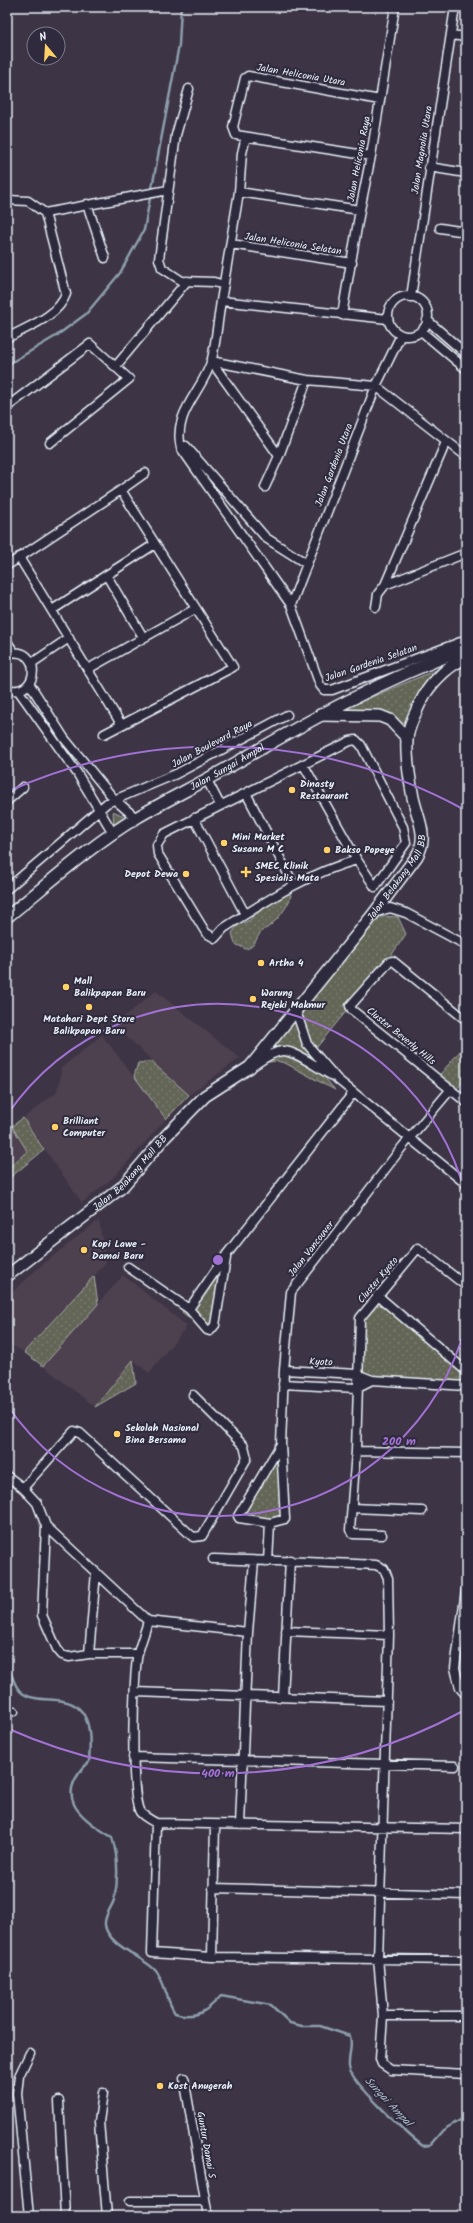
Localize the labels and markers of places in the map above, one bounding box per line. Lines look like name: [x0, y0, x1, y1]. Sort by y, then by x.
place label: Dinasty Restaurant: [300, 776, 349, 804]
marker: Dinasty Restaurant: [287, 785, 297, 795]
place label: Mini Market Susana M C: [232, 829, 285, 857]
marker: Mini Market Susana M C: [219, 838, 229, 848]
place label: Bakso Popeye: [335, 842, 395, 858]
marker: Bakso Popeye: [322, 845, 332, 855]
place label: SMEC Klinik Spesialis Mata: [255, 858, 319, 886]
place label: Depot Dewa: [124, 866, 178, 882]
marker: SMEC Klinik Spesialis Mata: [240, 866, 252, 878]
marker: Depot Dewa: [181, 869, 191, 879]
place label: Artha 4: [269, 955, 304, 971]
marker: Artha 4: [256, 958, 266, 968]
place label: Mall Balikpapan Baru: [74, 973, 146, 1001]
marker: Mall Balikpapan Baru: [61, 982, 71, 992]
place label: Warung Rejeki Makmur: [261, 985, 325, 1013]
marker: Warung Rejeki Makmur: [248, 994, 258, 1004]
marker: Matahari Dept Store Balikpapan Baru: [84, 1002, 94, 1012]
place label: Matahari Dept Store Balikpapan Baru: [43, 1011, 135, 1039]
place label: Brilliant Computer: [63, 1113, 106, 1141]
marker: Brilliant Computer: [50, 1122, 60, 1132]
place label: Kopi Lawe - Damai Baru: [92, 1236, 146, 1264]
marker: Kopi Lawe - Damai Baru: [79, 1245, 89, 1255]
centre of rings: [211, 1253, 225, 1267]
place label: Sekolah Nasional Bina Bersama: [125, 1420, 199, 1448]
marker: Sekolah Nasional Bina Bersama: [112, 1429, 122, 1439]
place label: Kost Anugerah: [168, 2078, 233, 2094]
marker: Kost Anugerah: [155, 2081, 165, 2091]

